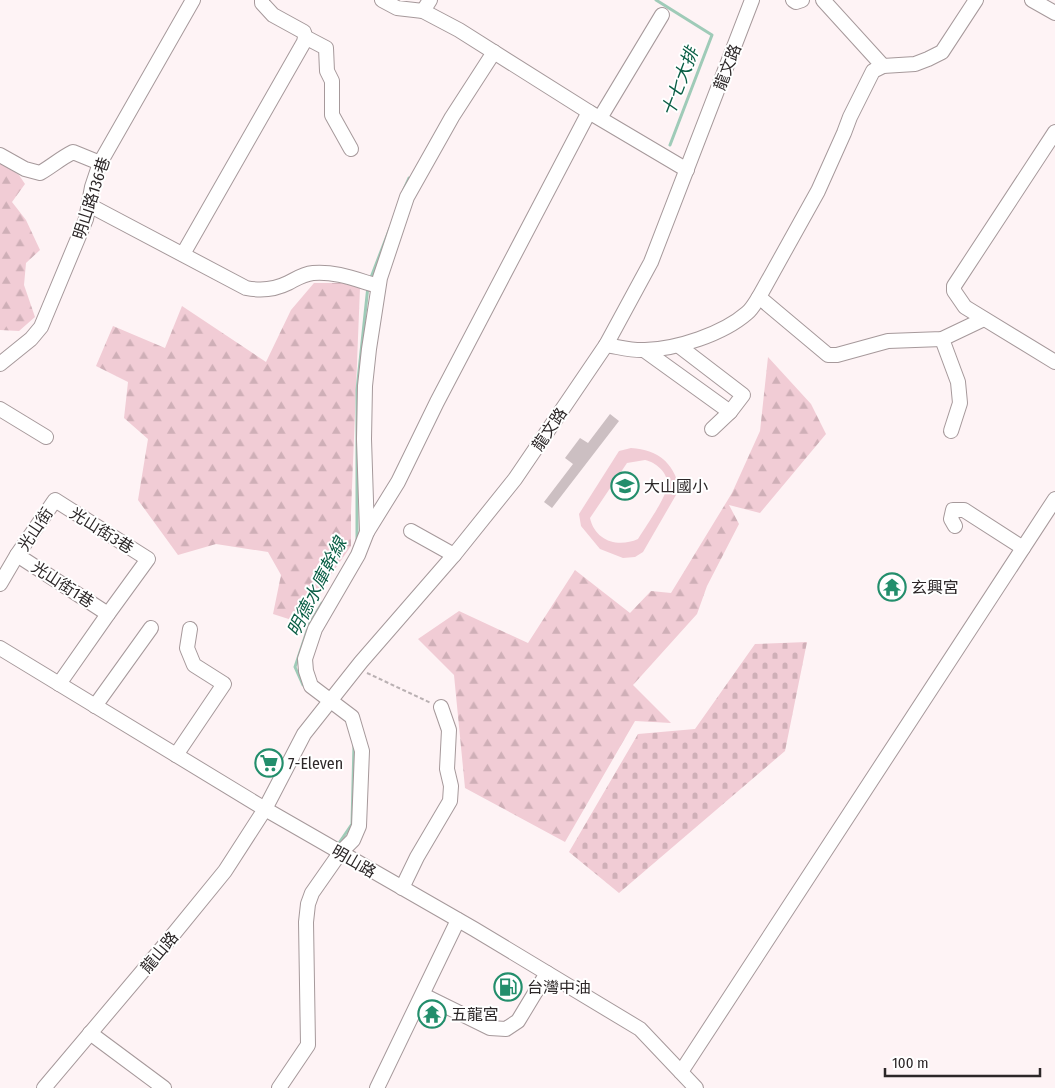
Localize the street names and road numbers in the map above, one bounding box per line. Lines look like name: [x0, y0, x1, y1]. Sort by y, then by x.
street label: 龍文路: [710, 41, 745, 93]
street label: 明山路136巷: [69, 155, 114, 242]
street label: 龍文路: [528, 404, 571, 454]
street label: 光山街3巷: [67, 503, 137, 557]
street label: 光山街: [14, 504, 57, 554]
street label: 光山街1巷: [28, 557, 97, 612]
street label: 明山路: [328, 841, 379, 882]
street label: 龍山路: [137, 928, 182, 977]

